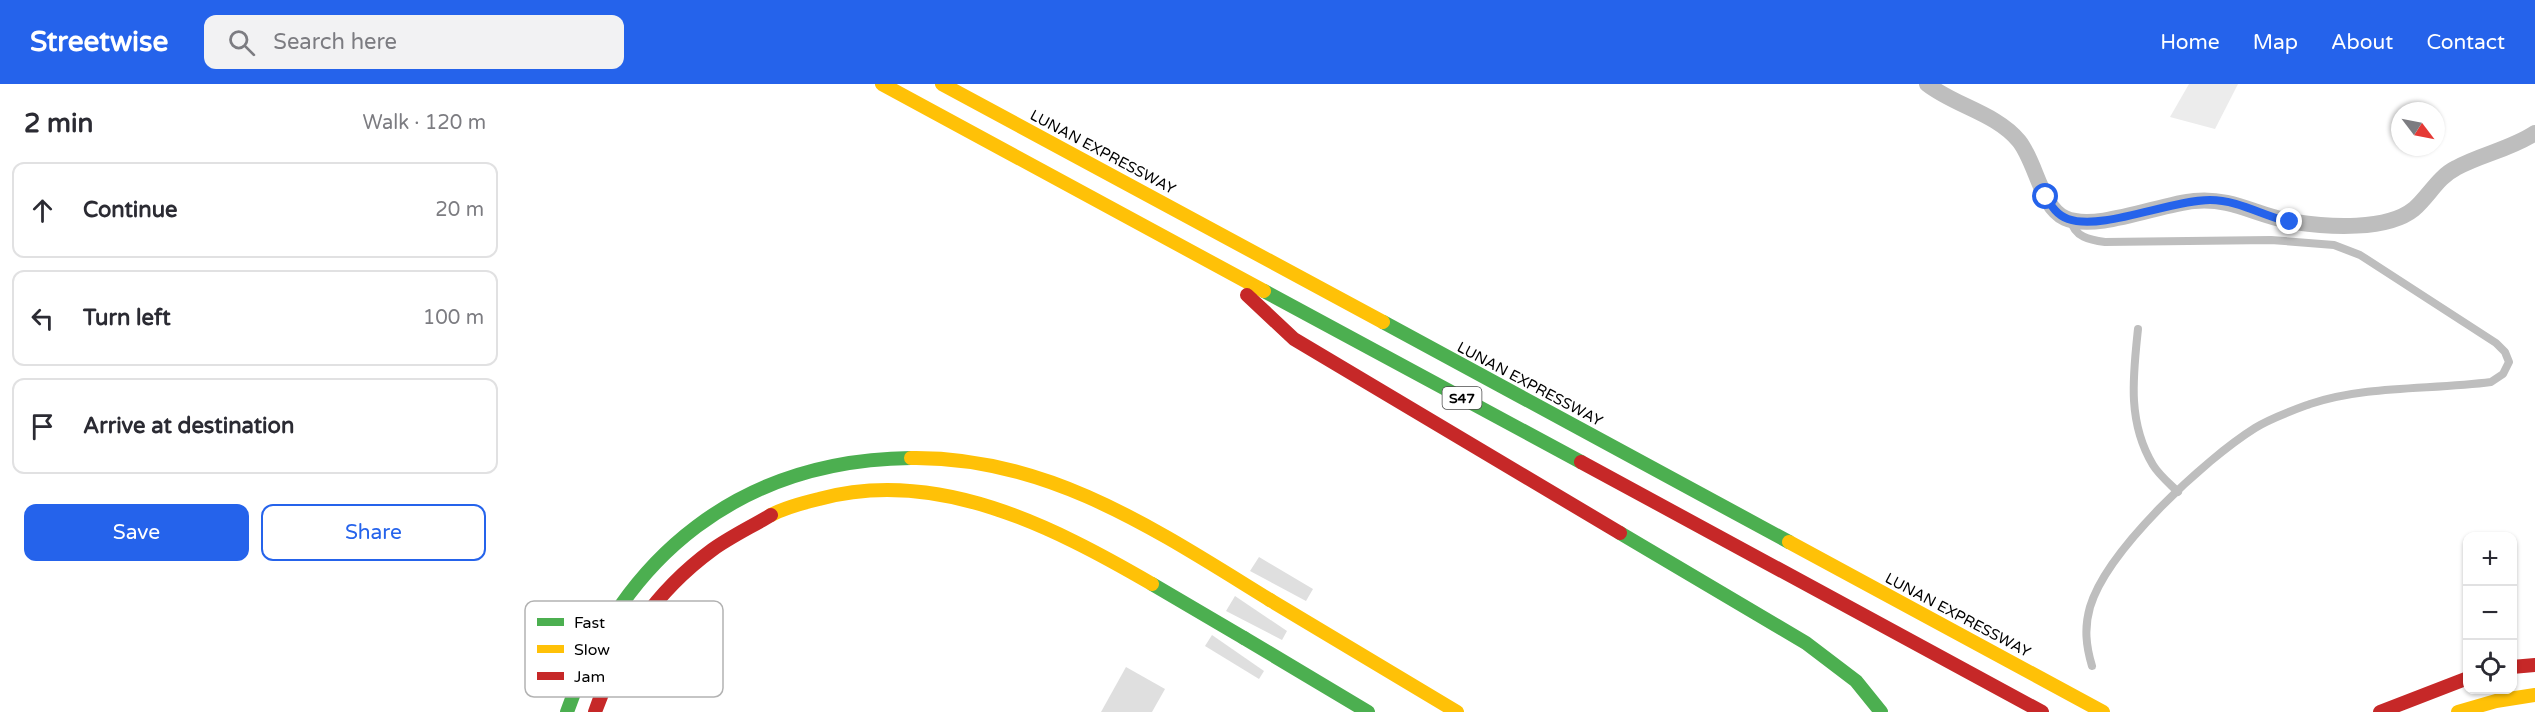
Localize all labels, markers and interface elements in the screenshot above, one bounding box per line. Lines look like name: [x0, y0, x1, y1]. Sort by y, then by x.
search box: [204, 15, 624, 69]
text: Streetwise: [30, 25, 168, 59]
icon: search: [225, 26, 258, 59]
text: Search here: [273, 29, 397, 55]
text: Home: [2160, 30, 2220, 55]
text: Map: [2253, 30, 2298, 55]
text: About: [2331, 30, 2393, 55]
text: Contact: [2426, 30, 2505, 55]
north arrow: [2391, 102, 2445, 156]
street label: LUNAN EXPRESSWAY: [1027, 106, 1179, 198]
text: 2 min: [24, 108, 93, 139]
text: Walk · 120 m: [363, 111, 486, 135]
route start: [2032, 183, 2058, 209]
icon: ahead: [26, 194, 59, 227]
text: Continue: [83, 197, 178, 223]
text: 20 m: [435, 198, 484, 222]
route end: [2276, 208, 2302, 234]
icon: left: [26, 302, 59, 335]
text: Turn left: [83, 305, 171, 331]
text: 100 m: [423, 306, 484, 330]
street label: LUNAN EXPRESSWAY: [1454, 338, 1606, 430]
road number: S47: [1442, 387, 1482, 409]
icon: arrive: [26, 410, 59, 443]
text: Arrive at destination: [83, 413, 294, 439]
button: Save: [24, 504, 249, 561]
button: Share: [261, 504, 486, 561]
map controls: [2463, 532, 2517, 694]
button: +: [2463, 532, 2517, 586]
street label: LUNAN EXPRESSWAY: [1882, 569, 2034, 661]
button: −: [2463, 586, 2517, 640]
legend: [525, 601, 723, 697]
text: Fast: [574, 613, 605, 633]
text: Slow: [574, 640, 610, 660]
button: locate: [2463, 640, 2517, 694]
text: Jam: [574, 667, 605, 687]

